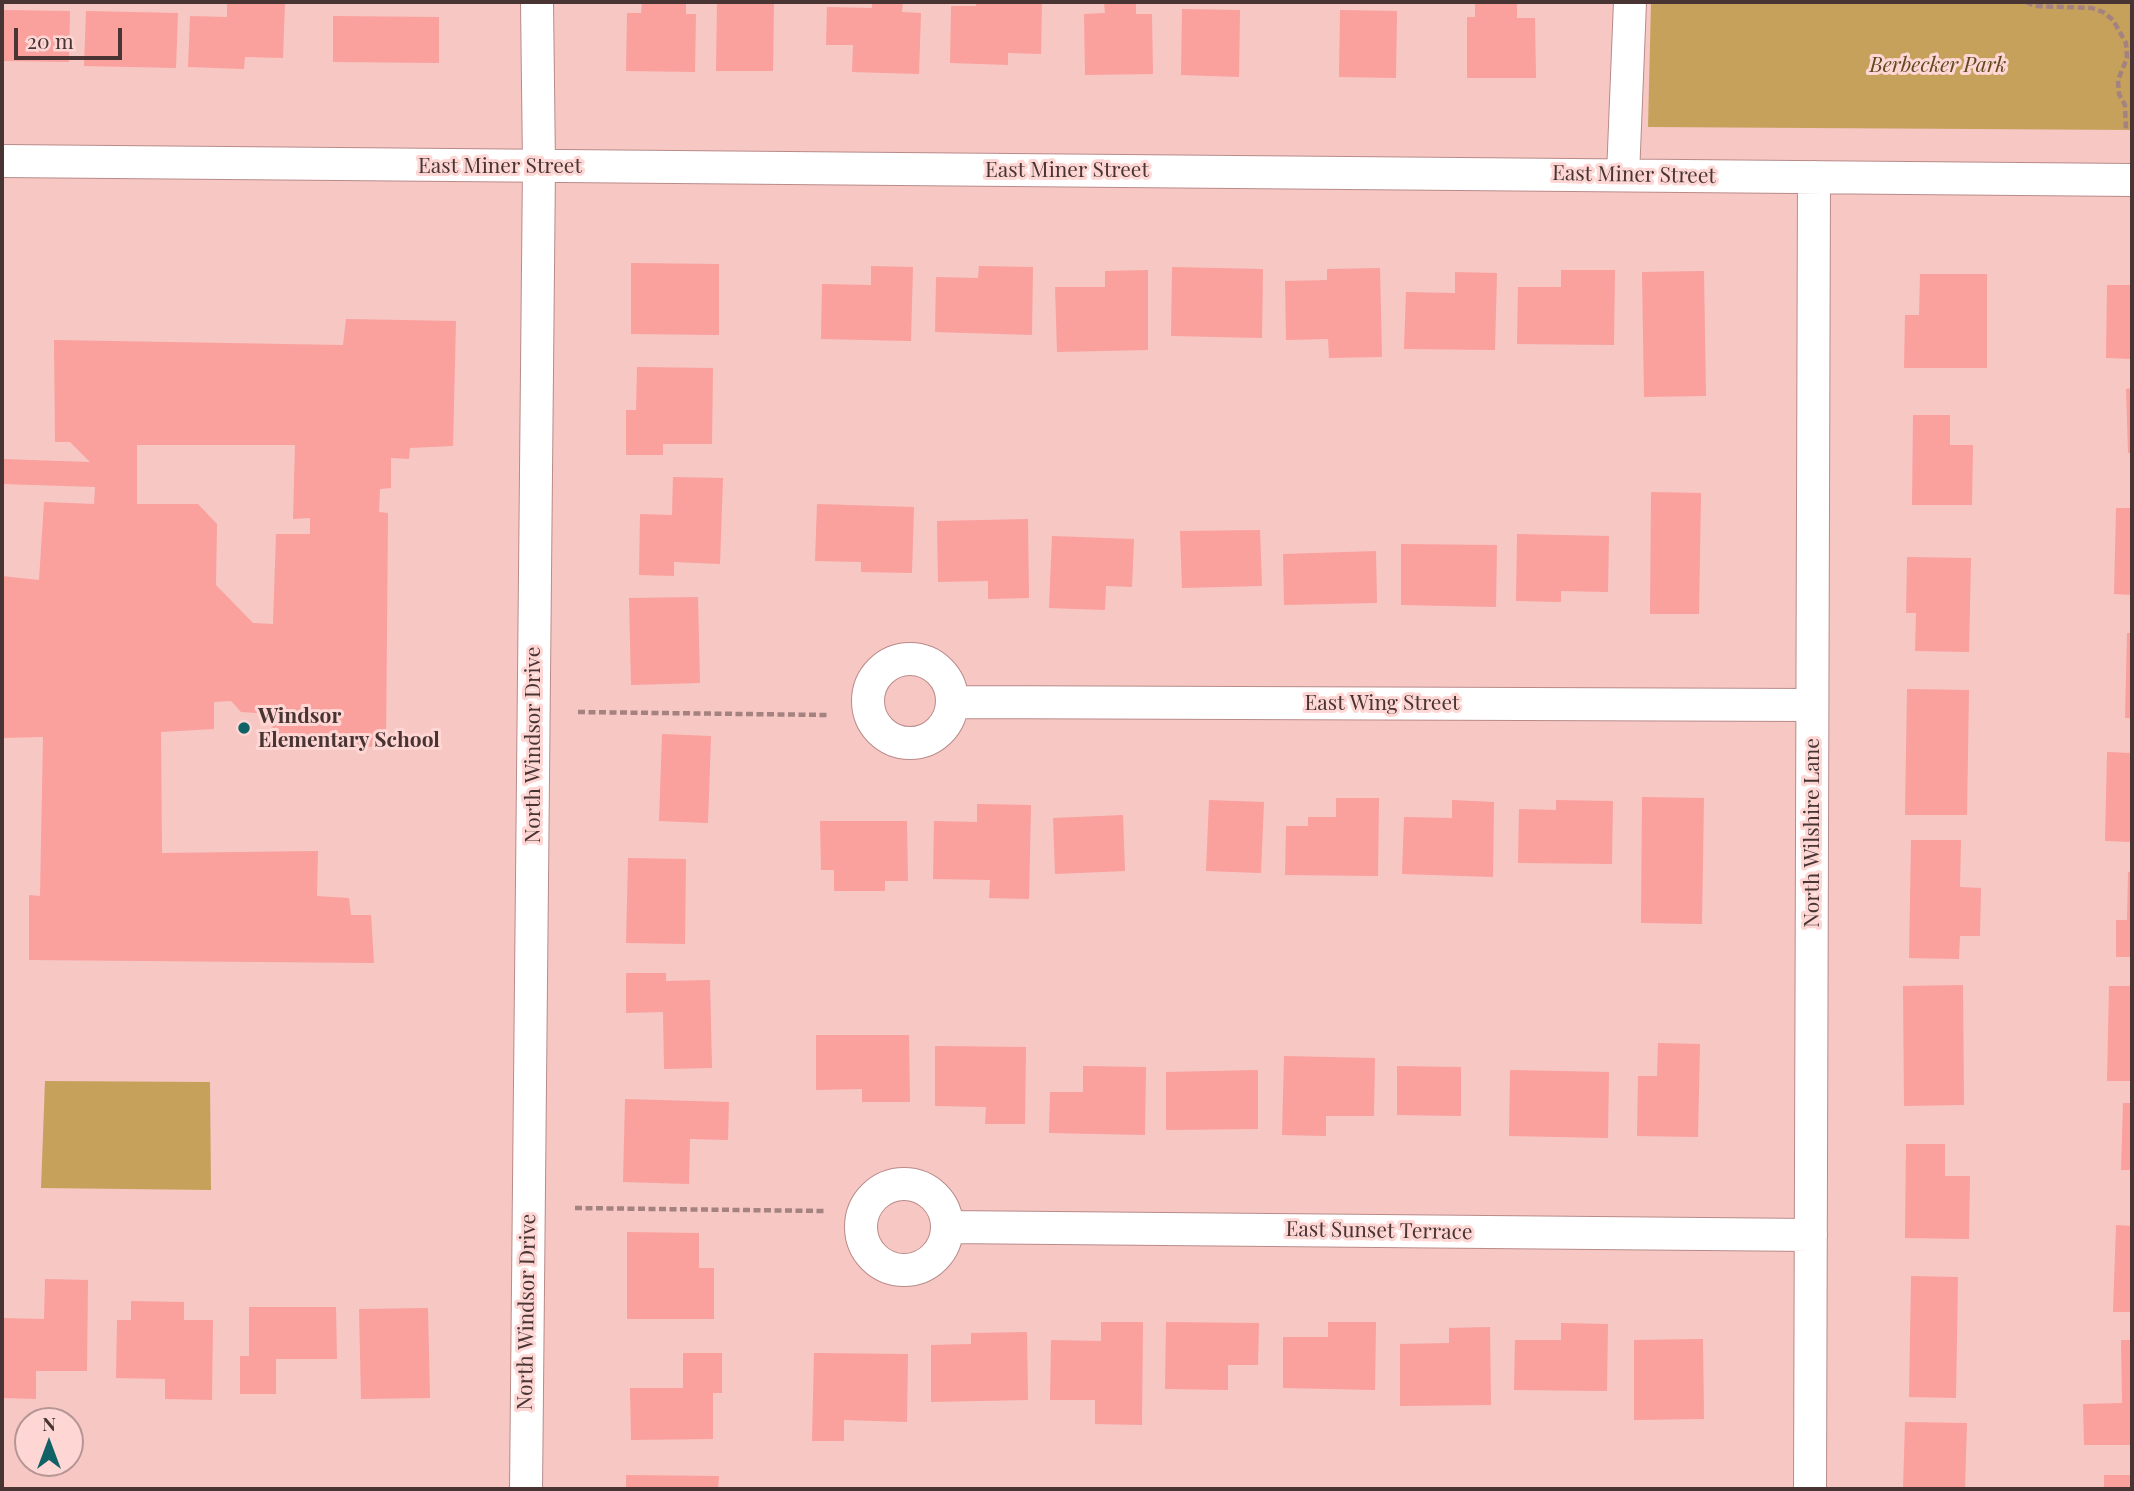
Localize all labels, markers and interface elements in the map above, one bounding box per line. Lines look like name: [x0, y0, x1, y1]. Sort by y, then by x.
scale bar: [18, 14, 126, 58]
text: 20 m: [27, 26, 74, 54]
park label: Berbecker Park: [1870, 52, 2006, 78]
street label: East Miner Street: [418, 153, 582, 179]
street label: East Miner Street: [985, 157, 1149, 183]
street label: East Miner Street: [1552, 161, 1716, 189]
street label: North Windsor Drive: [520, 647, 546, 843]
street label: East Wing Street: [1305, 690, 1459, 716]
place label: Windsor Elementary School: [258, 703, 440, 753]
marker: Windsor Elementary School: [236, 720, 252, 736]
street label: North Wilshire Lane: [1799, 738, 1825, 928]
street label: North Windsor Drive: [513, 1214, 541, 1410]
street label: East Sunset Terrace: [1285, 1217, 1473, 1245]
north arrow: [14, 1407, 84, 1477]
text: N: [42, 1410, 56, 1436]

